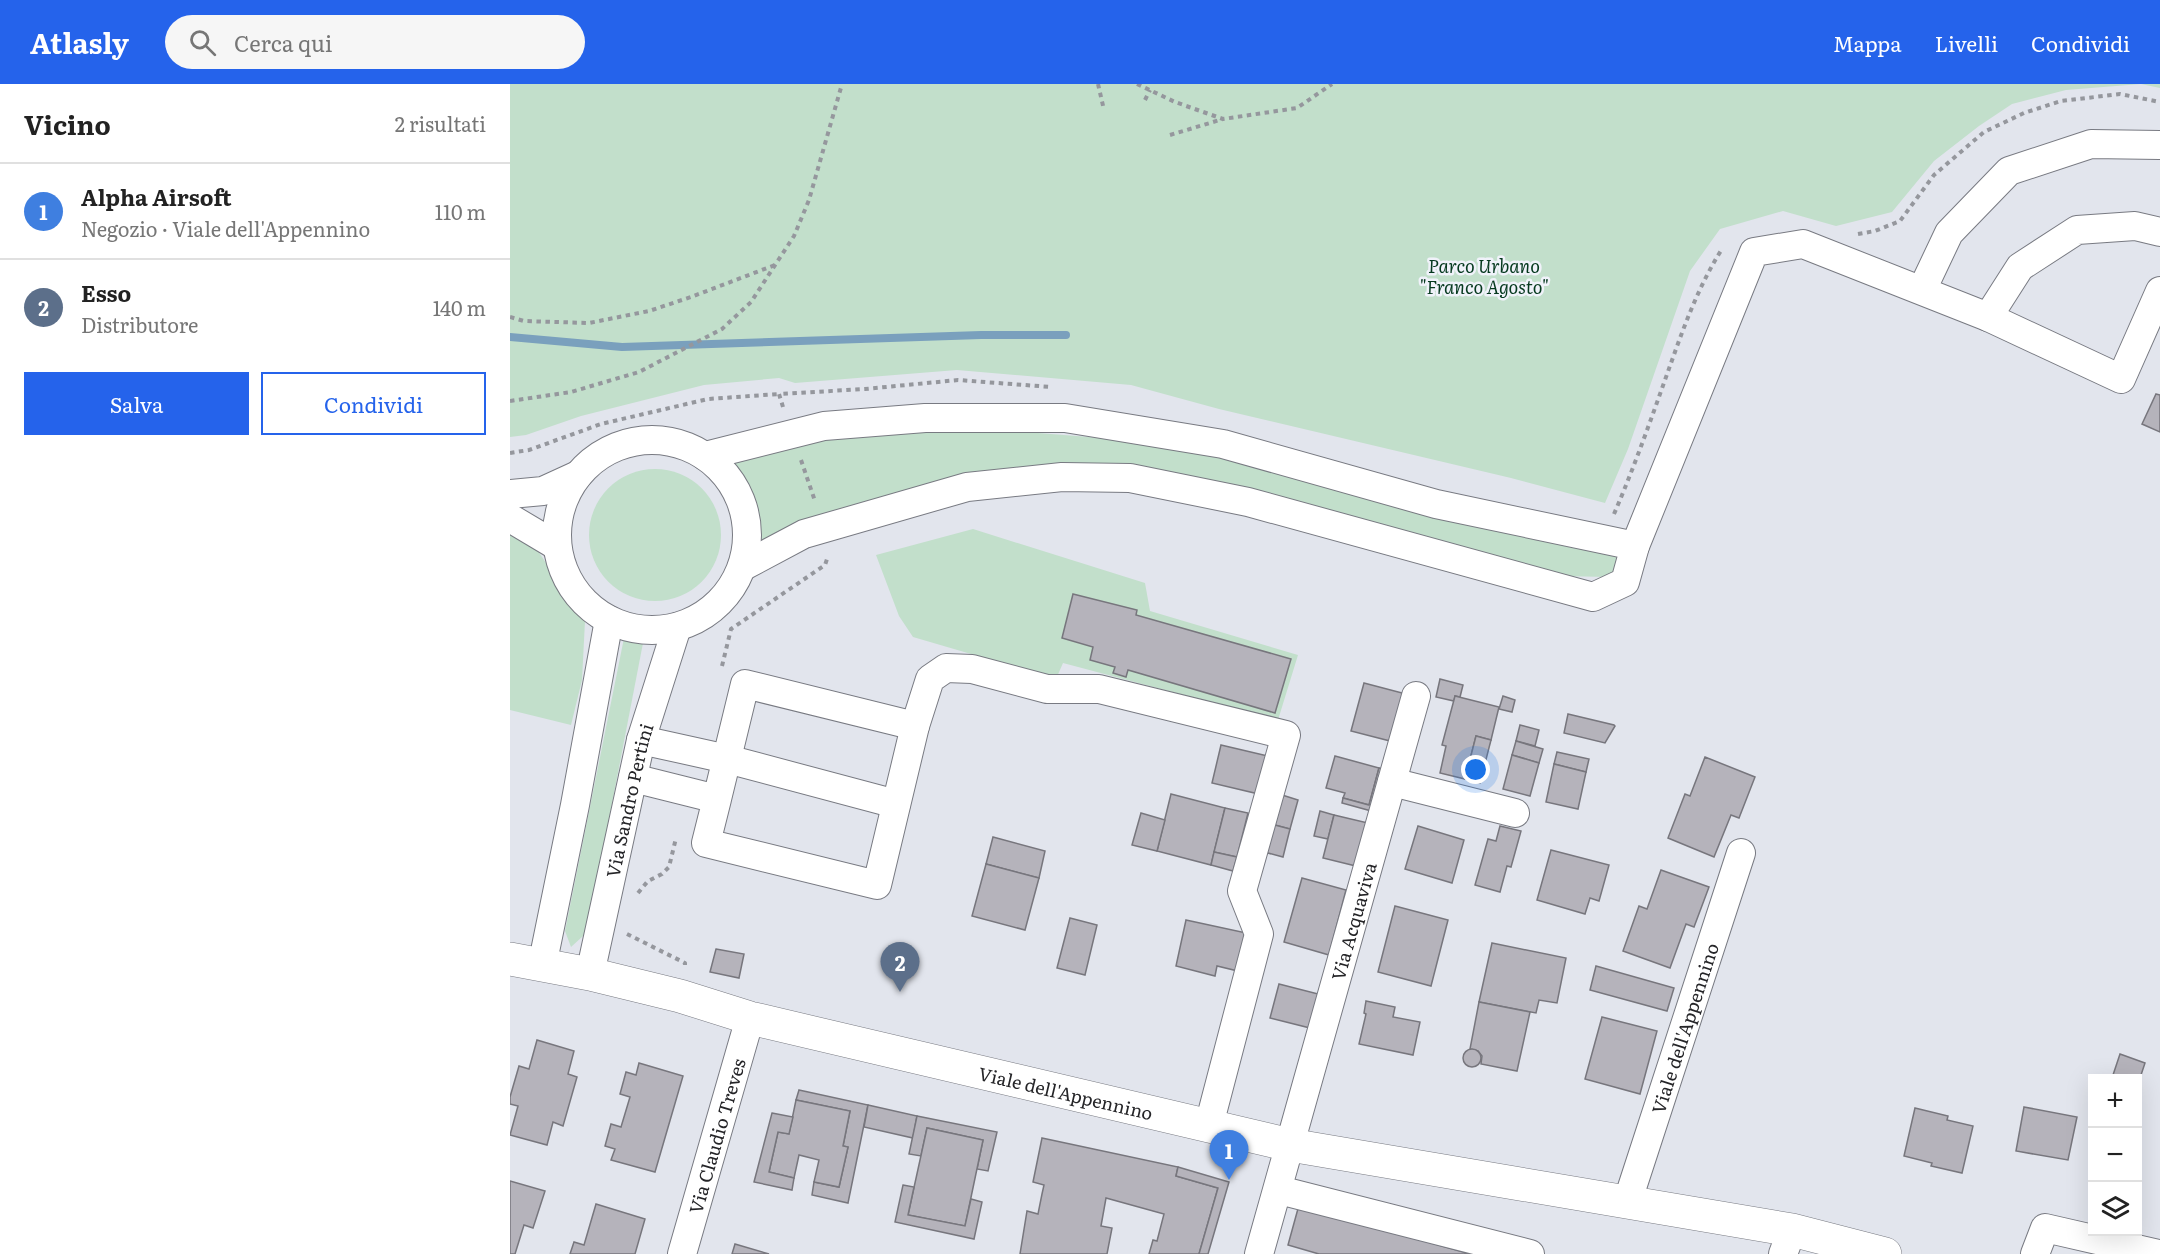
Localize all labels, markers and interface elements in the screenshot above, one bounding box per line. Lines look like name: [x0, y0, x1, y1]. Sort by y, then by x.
search box: [165, 15, 585, 69]
text: Atlasly: [30, 21, 129, 63]
icon: search: [186, 26, 219, 59]
text: Cerca qui: [234, 26, 332, 59]
text: Mappa: [1833, 27, 1902, 58]
text: Livelli: [1935, 27, 1998, 58]
text: Condividi: [2031, 27, 2130, 58]
text: Vicino: [24, 104, 111, 143]
text: 2 risultati: [395, 108, 486, 138]
text: Alpha Airsoft: [81, 180, 232, 213]
text: 1: [39, 196, 48, 226]
text: 110 m: [435, 196, 486, 226]
text: Negozio · Viale dell'Appennino: [81, 213, 370, 243]
park label: Parco Urbano "Franco Agosto": [1419, 252, 1549, 300]
text: Esso: [81, 276, 131, 309]
text: 2: [38, 292, 49, 322]
text: 140 m: [433, 292, 486, 322]
text: Distributore: [81, 309, 198, 339]
button: Salva: [24, 372, 249, 435]
button: Condividi: [261, 372, 486, 435]
street label: Via Sandro Pertini: [598, 719, 659, 880]
your location: [1461, 755, 1490, 784]
street label: Via Acquaviva: [1323, 858, 1382, 983]
street label: Viale dell'Appennino: [1644, 939, 1724, 1117]
pin: 2: [880, 942, 920, 992]
street label: Via Claudio Treves: [681, 1055, 751, 1217]
street label: Viale dell'Appennino: [976, 1059, 1156, 1126]
map controls: [2088, 1074, 2142, 1236]
button: +: [2088, 1074, 2142, 1128]
button: −: [2088, 1128, 2142, 1182]
pin: 1: [1210, 1130, 1248, 1180]
button: layers: [2088, 1182, 2142, 1236]

